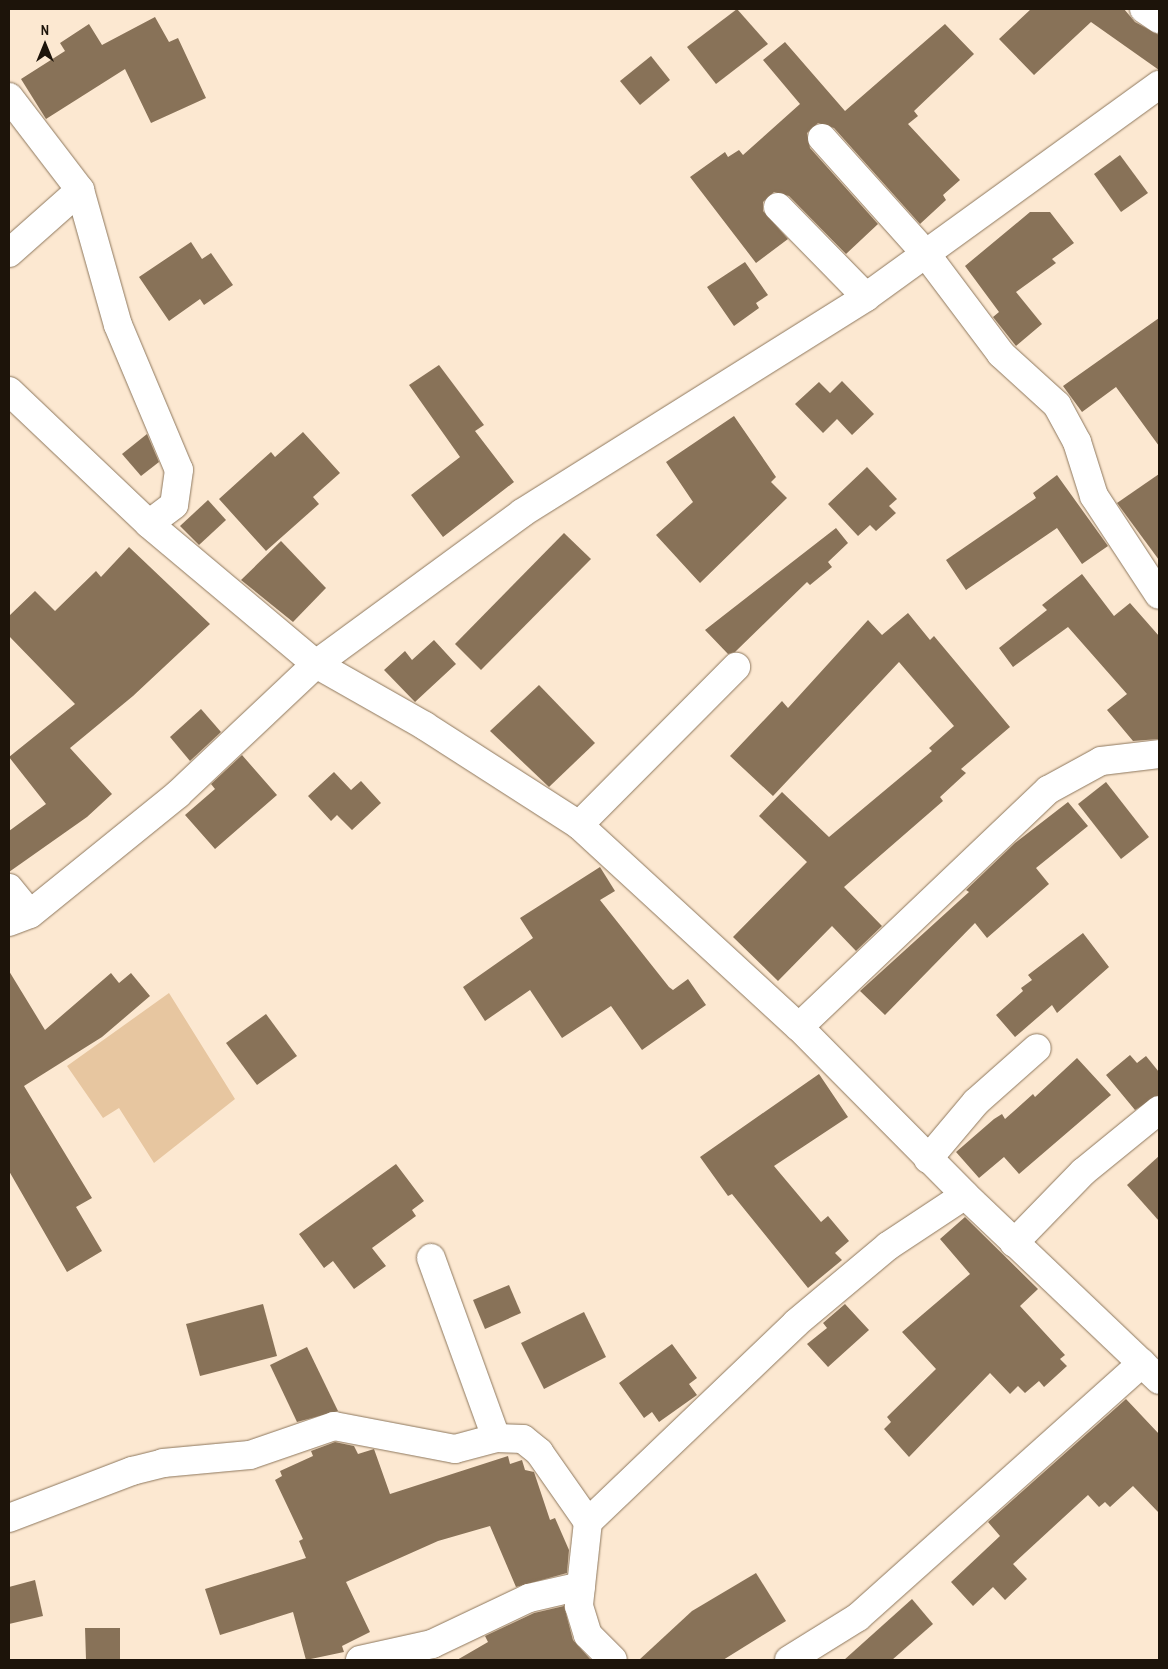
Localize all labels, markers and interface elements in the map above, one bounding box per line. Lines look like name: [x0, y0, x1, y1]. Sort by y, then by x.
north arrow: [20, 20, 70, 70]
text: N: [41, 21, 49, 39]

